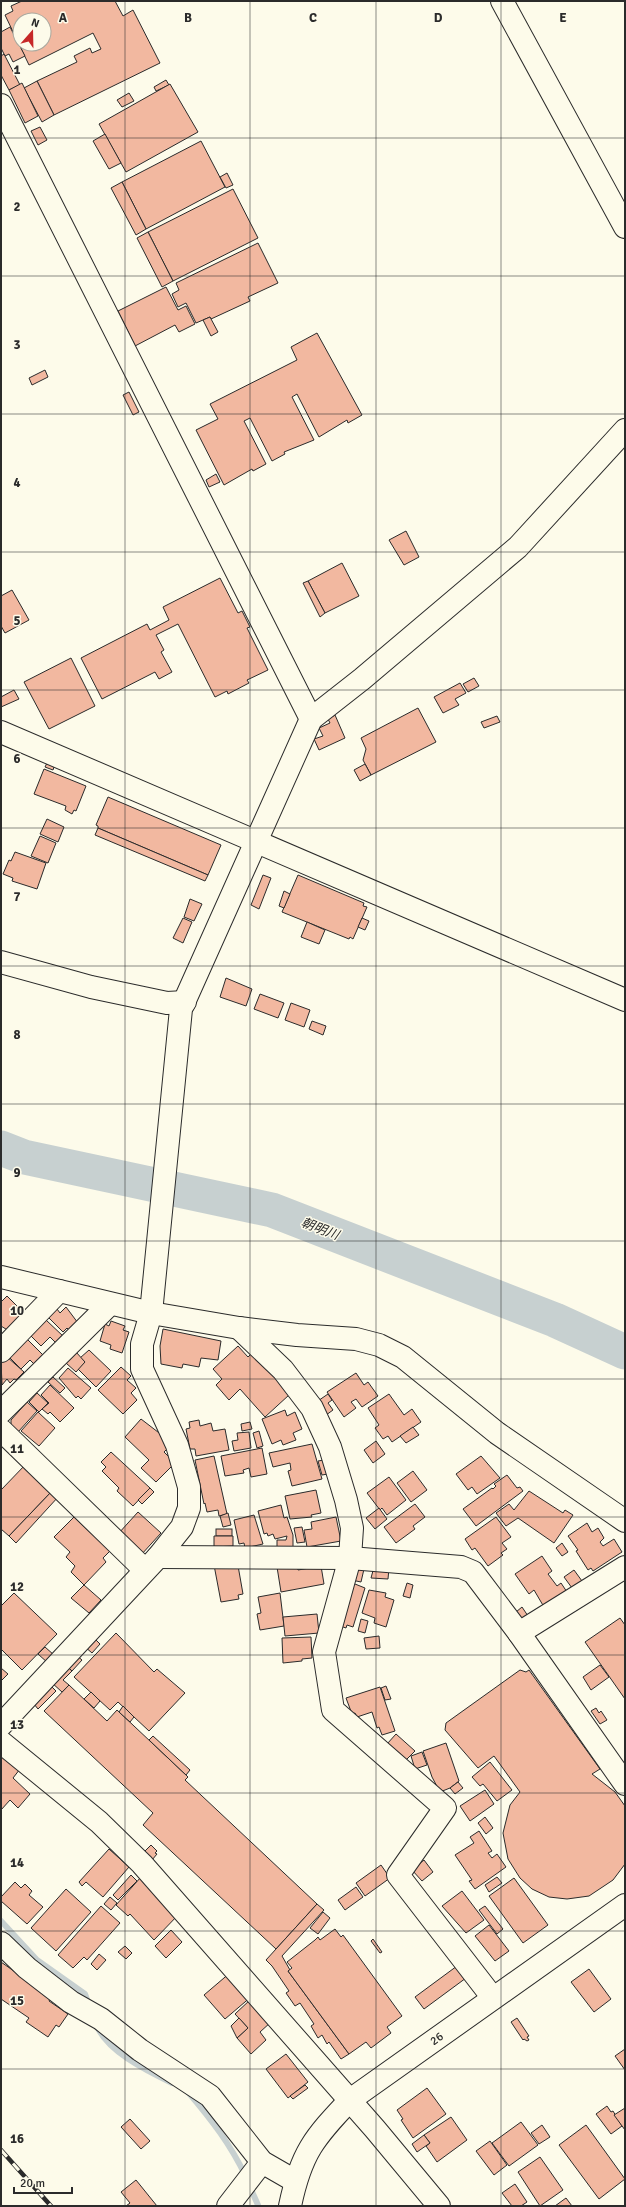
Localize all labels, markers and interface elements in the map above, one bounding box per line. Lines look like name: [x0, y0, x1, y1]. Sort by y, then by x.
text: A: [59, 10, 68, 26]
text: B: [184, 10, 192, 26]
text: C: [309, 10, 317, 26]
text: D: [434, 10, 443, 26]
text: E: [559, 10, 567, 26]
north arrow: [12, 12, 52, 52]
text: N: [29, 16, 41, 30]
text: 1: [13, 62, 21, 78]
text: 2: [13, 199, 21, 215]
text: 3: [13, 337, 21, 353]
text: 4: [13, 475, 21, 491]
text: 5: [13, 613, 21, 629]
text: 6: [13, 751, 21, 767]
text: 7: [13, 889, 21, 905]
text: 8: [13, 1027, 21, 1043]
text: 9: [13, 1165, 21, 1181]
water label: 朝明川: [299, 1215, 343, 1244]
text: 10: [10, 1303, 24, 1319]
text: 11: [10, 1441, 24, 1457]
text: 12: [10, 1579, 24, 1595]
text: 13: [10, 1717, 24, 1733]
text: 14: [10, 1855, 24, 1871]
text: 15: [10, 1993, 24, 2009]
street label: 26: [427, 2029, 447, 2049]
text: 16: [10, 2131, 24, 2147]
scale bar: [14, 2169, 72, 2195]
text: 20 m: [20, 2176, 45, 2191]

